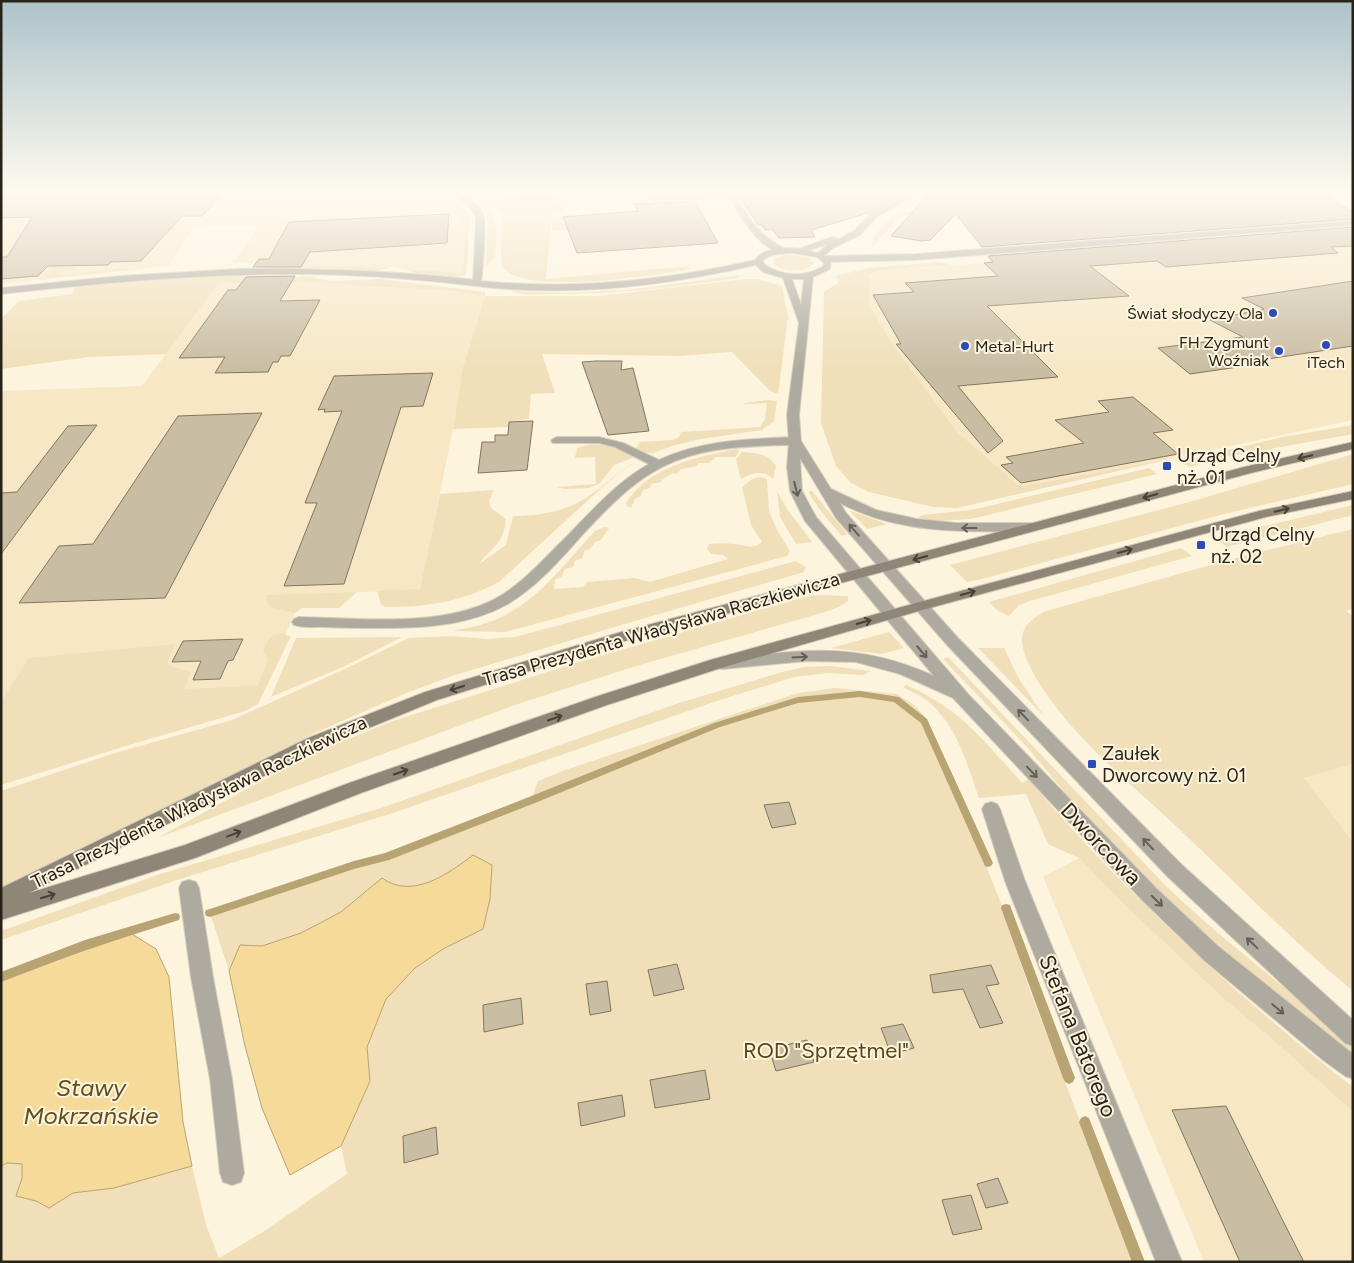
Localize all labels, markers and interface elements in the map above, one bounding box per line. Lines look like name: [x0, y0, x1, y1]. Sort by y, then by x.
place label: Świat słodyczy Ola: [1127, 304, 1263, 323]
marker: Świat słodyczy Ola: [1267, 307, 1279, 319]
place label: FH Zygmunt Woźniak: [1179, 333, 1269, 370]
place label: Metal-Hurt: [975, 337, 1054, 356]
marker: iTech: [1320, 339, 1332, 351]
marker: Metal-Hurt: [959, 340, 971, 352]
marker: FH Zygmunt Woźniak: [1273, 345, 1285, 357]
place label: iTech: [1307, 353, 1345, 372]
place label: Urząd Celny nż. 01: [1177, 444, 1280, 489]
one-way arrow: [1298, 453, 1314, 462]
marker: Urząd Celny nż. 01: [1161, 460, 1173, 472]
one-way arrow: [792, 480, 802, 496]
one-way arrow: [1143, 492, 1159, 502]
one-way arrow: [1274, 505, 1290, 514]
one-way arrow: [848, 523, 860, 536]
one-way arrow: [961, 523, 977, 533]
place label: Urząd Celny nż. 02: [1211, 523, 1314, 568]
marker: Urząd Celny nż. 02: [1195, 539, 1207, 551]
one-way arrow: [1116, 546, 1132, 555]
one-way arrow: [913, 553, 929, 563]
street label: Trasa Prezydenta Władysława Raczkiewicza: [480, 567, 842, 691]
one-way arrow: [959, 588, 975, 597]
one-way arrow: [856, 617, 872, 626]
one-way arrow: [916, 645, 927, 658]
one-way arrow: [791, 652, 807, 661]
one-way arrow: [449, 683, 465, 693]
one-way arrow: [1017, 708, 1029, 721]
street label: Trasa Prezydenta Władysława Raczkiewicza: [28, 711, 370, 893]
one-way arrow: [546, 712, 562, 722]
place label: Zaułek Dworcowy nż. 01: [1102, 742, 1246, 787]
marker: Zaułek Dworcowy nż. 01: [1086, 758, 1098, 770]
one-way arrow: [1026, 765, 1038, 778]
one-way arrow: [393, 767, 409, 776]
street label: Dworcowa: [1055, 797, 1147, 891]
one-way arrow: [226, 829, 241, 838]
one-way arrow: [1142, 838, 1154, 850]
one-way arrow: [39, 891, 55, 900]
one-way arrow: [1150, 895, 1162, 907]
one-way arrow: [1246, 937, 1259, 949]
street label: Stefana Batorego: [1033, 951, 1123, 1121]
one-way arrow: [1271, 1004, 1284, 1015]
park label: ROD "Sprzętmel": [743, 1037, 909, 1064]
water label: Stawy Mokrzańskie: [24, 1073, 158, 1130]

